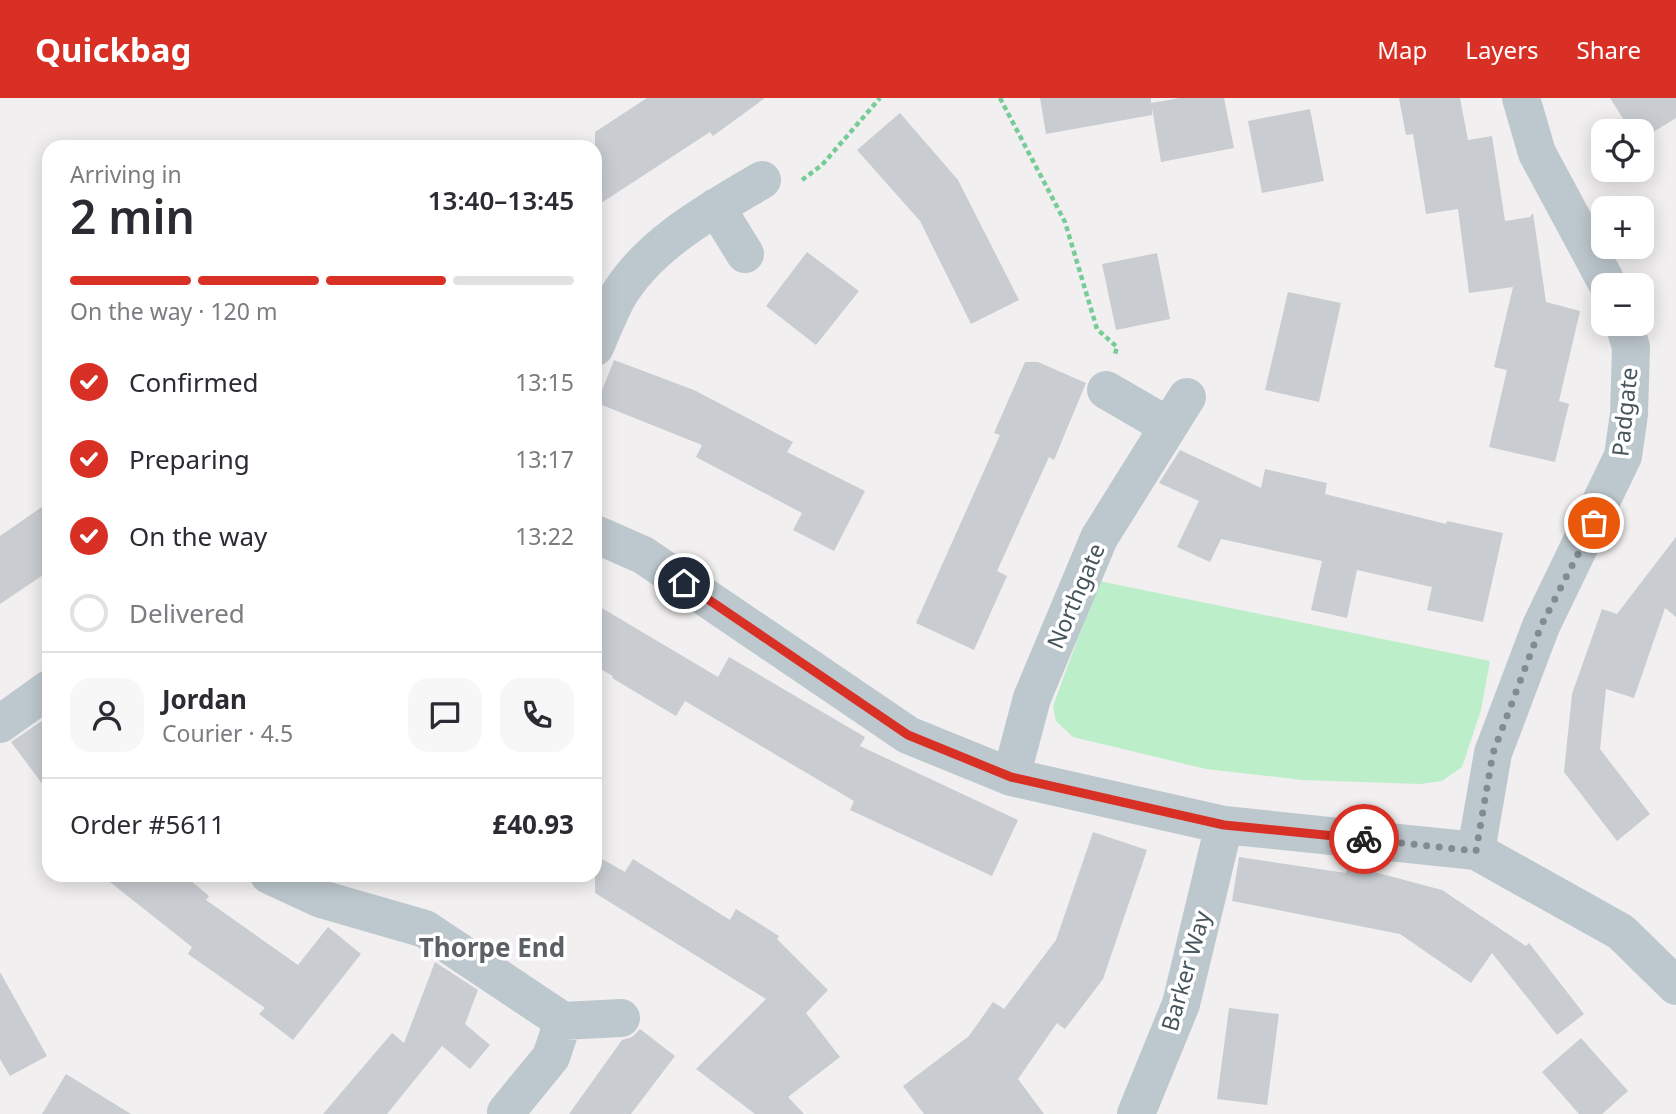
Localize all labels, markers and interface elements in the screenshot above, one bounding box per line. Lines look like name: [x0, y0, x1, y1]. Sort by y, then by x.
text: Quickbag: [35, 27, 191, 72]
text: Map: [1377, 33, 1427, 66]
text: Layers: [1465, 33, 1539, 66]
text: Share: [1577, 33, 1641, 66]
map controls: [1591, 119, 1654, 336]
button: locate: [1591, 119, 1654, 182]
text: Arriving in: [70, 158, 182, 190]
text: 13:40–13:45: [428, 182, 574, 218]
text: 2 min: [70, 185, 195, 247]
button: +: [1591, 196, 1654, 259]
button: −: [1591, 273, 1654, 336]
text: On the way · 120 m: [70, 295, 277, 327]
icon: check: [70, 363, 108, 401]
text: Confirmed: [129, 364, 259, 400]
text: 13:15: [515, 366, 574, 398]
street label: Padgate: [1603, 366, 1645, 458]
icon: check: [70, 440, 108, 478]
text: Preparing: [129, 441, 250, 477]
text: 13:17: [515, 443, 574, 475]
pin: [1564, 493, 1624, 553]
icon: bag: [1575, 504, 1613, 542]
icon: check: [70, 517, 108, 555]
text: On the way: [129, 518, 267, 554]
text: 13:22: [515, 520, 574, 552]
street label: Northgate: [1039, 538, 1112, 653]
pin: [654, 553, 714, 613]
icon: home: [665, 564, 703, 602]
text: Delivered: [129, 595, 245, 631]
button: person: [70, 678, 144, 752]
button: chat: [408, 678, 482, 752]
button: phone: [500, 678, 574, 752]
text: Jordan: [162, 681, 247, 717]
text: Courier · 4.5: [162, 717, 293, 749]
courier: [1329, 804, 1399, 874]
text: Order #5611: [70, 806, 225, 842]
text: £40.93: [492, 806, 574, 842]
icon: bike: [1345, 820, 1383, 858]
street label: Barker Way: [1153, 907, 1218, 1035]
district label: Thorpe End: [419, 929, 565, 965]

